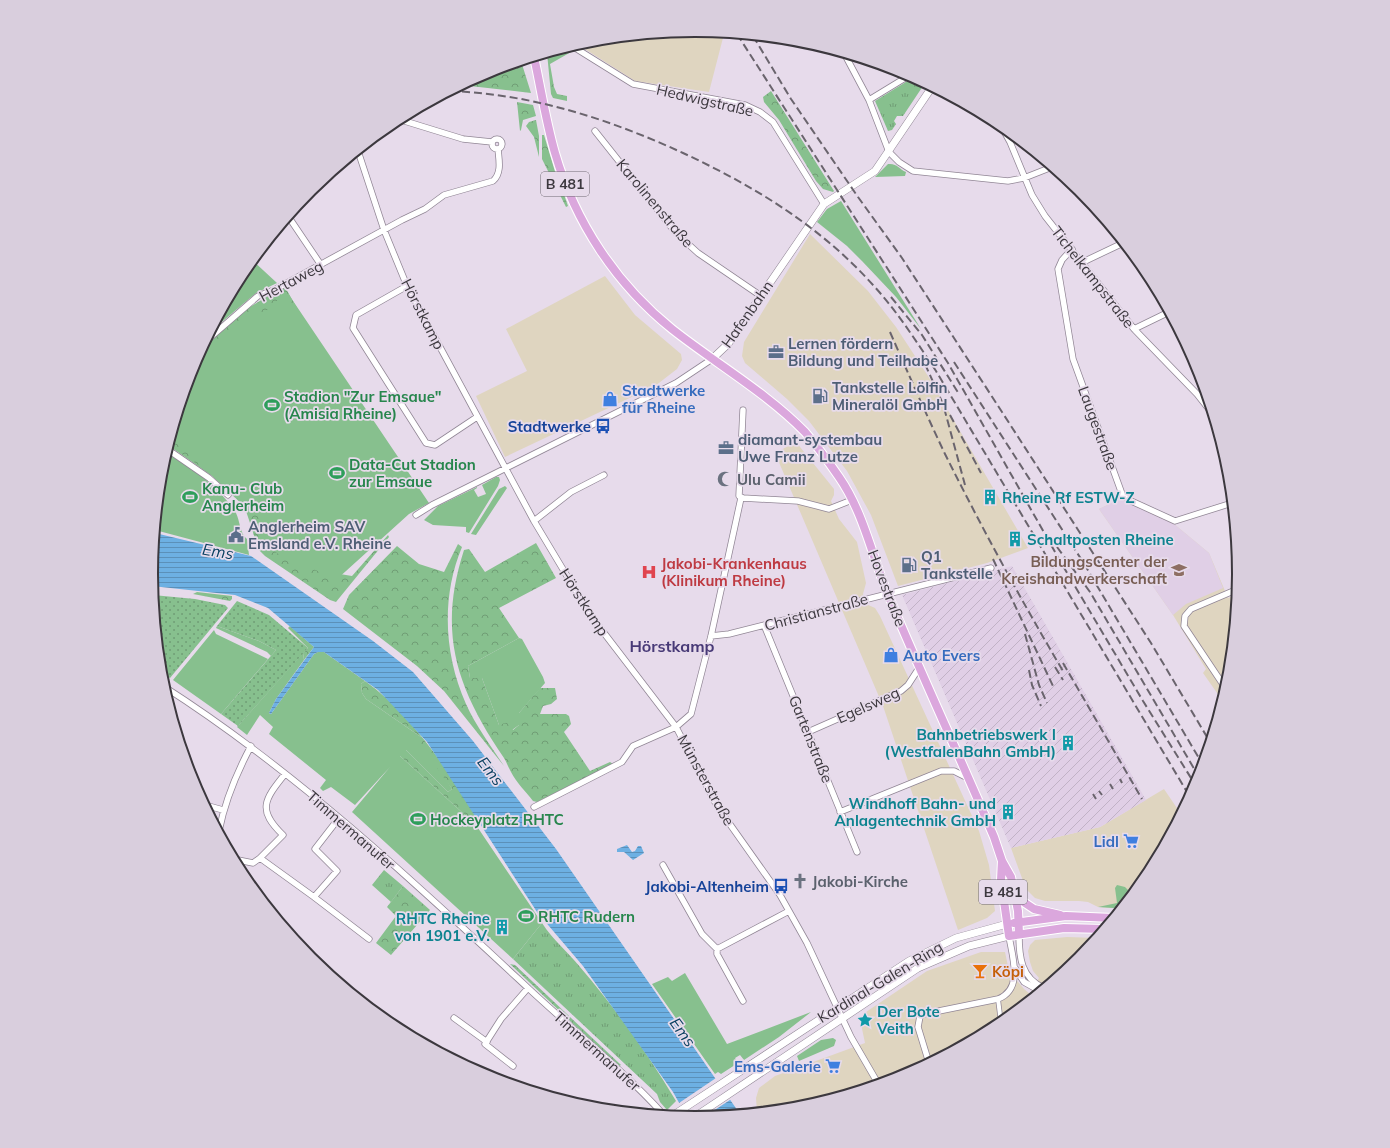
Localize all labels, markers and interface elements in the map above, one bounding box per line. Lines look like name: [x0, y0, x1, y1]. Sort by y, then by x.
street label: Hedwigstraße: [655, 80, 755, 120]
street label: Karolinenstraße: [612, 155, 698, 251]
road number: B 481: [541, 172, 589, 196]
street label: Tichelkampstraße: [1047, 222, 1139, 332]
street label: Hertaweg: [256, 256, 326, 306]
street label: Hörstkamp: [397, 275, 449, 353]
street label: Hafenbahn: [717, 277, 777, 351]
place label: Lernen fördern Bildung und Teilhabe: [788, 334, 938, 370]
office icon: Lernen fördern Bildung und Teilhabe: [767, 343, 785, 361]
place label: Tankstelle Lölfin Mineralöl GmbH: [832, 378, 948, 414]
place label: Stadtwerke für Rheine: [622, 381, 705, 417]
street label: Laugestraße: [1074, 384, 1122, 472]
place label: Stadion "Zur Emsaue" (Amisia Rheine): [284, 387, 442, 423]
fuel station icon: Tankstelle Lölfin Mineralöl GmbH: [811, 387, 829, 405]
shop icon: Stadtwerke für Rheine: [601, 390, 619, 408]
sports icon: Stadion "Zur Emsaue" (Amisia Rheine): [263, 396, 281, 414]
place label: Stadtwerke: [508, 417, 591, 436]
bus stop icon: Stadtwerke: [594, 417, 612, 435]
place label: diamant-systembau Uwe Franz Lutze: [738, 430, 882, 466]
office icon: diamant-systembau Uwe Franz Lutze: [717, 439, 735, 457]
place label: Data-Cut Stadion zur Emsaue: [349, 455, 476, 491]
sports icon: Data-Cut Stadion zur Emsaue: [328, 464, 346, 482]
mosque icon: Ulu Camii: [716, 470, 734, 488]
place label: Ulu Camii: [737, 470, 806, 489]
place label: Kanu- Club Anglerheim: [202, 479, 284, 515]
sports icon: Kanu- Club Anglerheim: [181, 488, 199, 506]
building icon: Rheine Rf ESTW-Z: [981, 488, 999, 506]
place label: Rheine Rf ESTW-Z: [1002, 488, 1135, 507]
place label: Anglerheim SAV Emsland e.V. Rheine: [248, 517, 392, 553]
public building icon: Anglerheim SAV Emsland e.V. Rheine: [227, 526, 245, 544]
building icon: Schaltposten Rheine: [1006, 530, 1024, 548]
place label: Schaltposten Rheine: [1027, 530, 1174, 549]
water label: Ems: [201, 539, 235, 563]
street label: Hovestraße: [864, 547, 910, 629]
place label: Q1 Tankstelle: [921, 547, 993, 583]
place label: BildungsCenter der Kreishandwerkerschaft: [1001, 552, 1167, 588]
place label: Jakobi-Krankenhaus (Klinikum Rheine): [661, 554, 807, 590]
fuel station icon: Q1 Tankstelle: [900, 556, 918, 574]
school or university icon: BildungsCenter der Kreishandwerkerschaft: [1170, 561, 1188, 579]
hospital icon: Jakobi-Krankenhaus (Klinikum Rheine): [640, 563, 658, 581]
street label: Hörstkamp: [555, 565, 613, 639]
street label: Christianstraße: [762, 589, 870, 635]
district label: Hörstkamp: [629, 636, 715, 656]
shop icon: Auto Evers: [882, 646, 900, 664]
place label: Auto Evers: [903, 646, 980, 665]
street label: Egelsweg: [834, 683, 902, 727]
street label: Gartenstraße: [785, 693, 837, 785]
place label: Bahnbetriebswerk I (WestfalenBahn GmbH): [884, 725, 1056, 761]
street label: Münsterstraße: [673, 731, 739, 829]
building icon: Bahnbetriebswerk I (WestfalenBahn GmbH): [1059, 734, 1077, 752]
water label: Ems: [473, 752, 509, 790]
street label: Timmermanufer: [303, 787, 399, 874]
place label: Windhoff Bahn- und Anlagentechnik GmbH: [835, 794, 996, 830]
building icon: Windhoff Bahn- und Anlagentechnik GmbH: [999, 803, 1017, 821]
sports icon: Hockeyplatz RHTC: [409, 810, 427, 828]
place label: Hockeyplatz RHTC: [430, 810, 564, 829]
place label: Lidl: [1093, 832, 1119, 851]
supermarket icon: Lidl: [1122, 832, 1140, 850]
church icon: Jakobi-Kirche: [791, 872, 809, 890]
place label: Jakobi-Kirche: [812, 872, 908, 891]
place label: Jakobi-Altenheim: [645, 877, 769, 896]
bus stop icon: Jakobi-Altenheim: [772, 877, 790, 895]
road number: B 481: [979, 880, 1027, 904]
sports icon: RHTC Rudern: [517, 907, 535, 925]
place label: RHTC Rudern: [538, 907, 635, 926]
place label: RHTC Rheine von 1901 e.V.: [394, 909, 490, 945]
building icon: RHTC Rheine von 1901 e.V.: [493, 918, 511, 936]
street label: Kardinal-Galen-Ring: [814, 937, 946, 1027]
bar icon: Köpi: [971, 962, 989, 980]
place label: Köpi: [992, 962, 1024, 981]
place label: Der Bote Veith: [876, 1002, 940, 1038]
street label: Timmermanufer: [550, 1007, 645, 1095]
place icon: Der Bote Veith: [856, 1011, 874, 1029]
water label: Ems: [666, 1013, 700, 1051]
place label: Ems-Galerie: [734, 1057, 821, 1076]
supermarket icon: Ems-Galerie: [824, 1057, 842, 1075]

